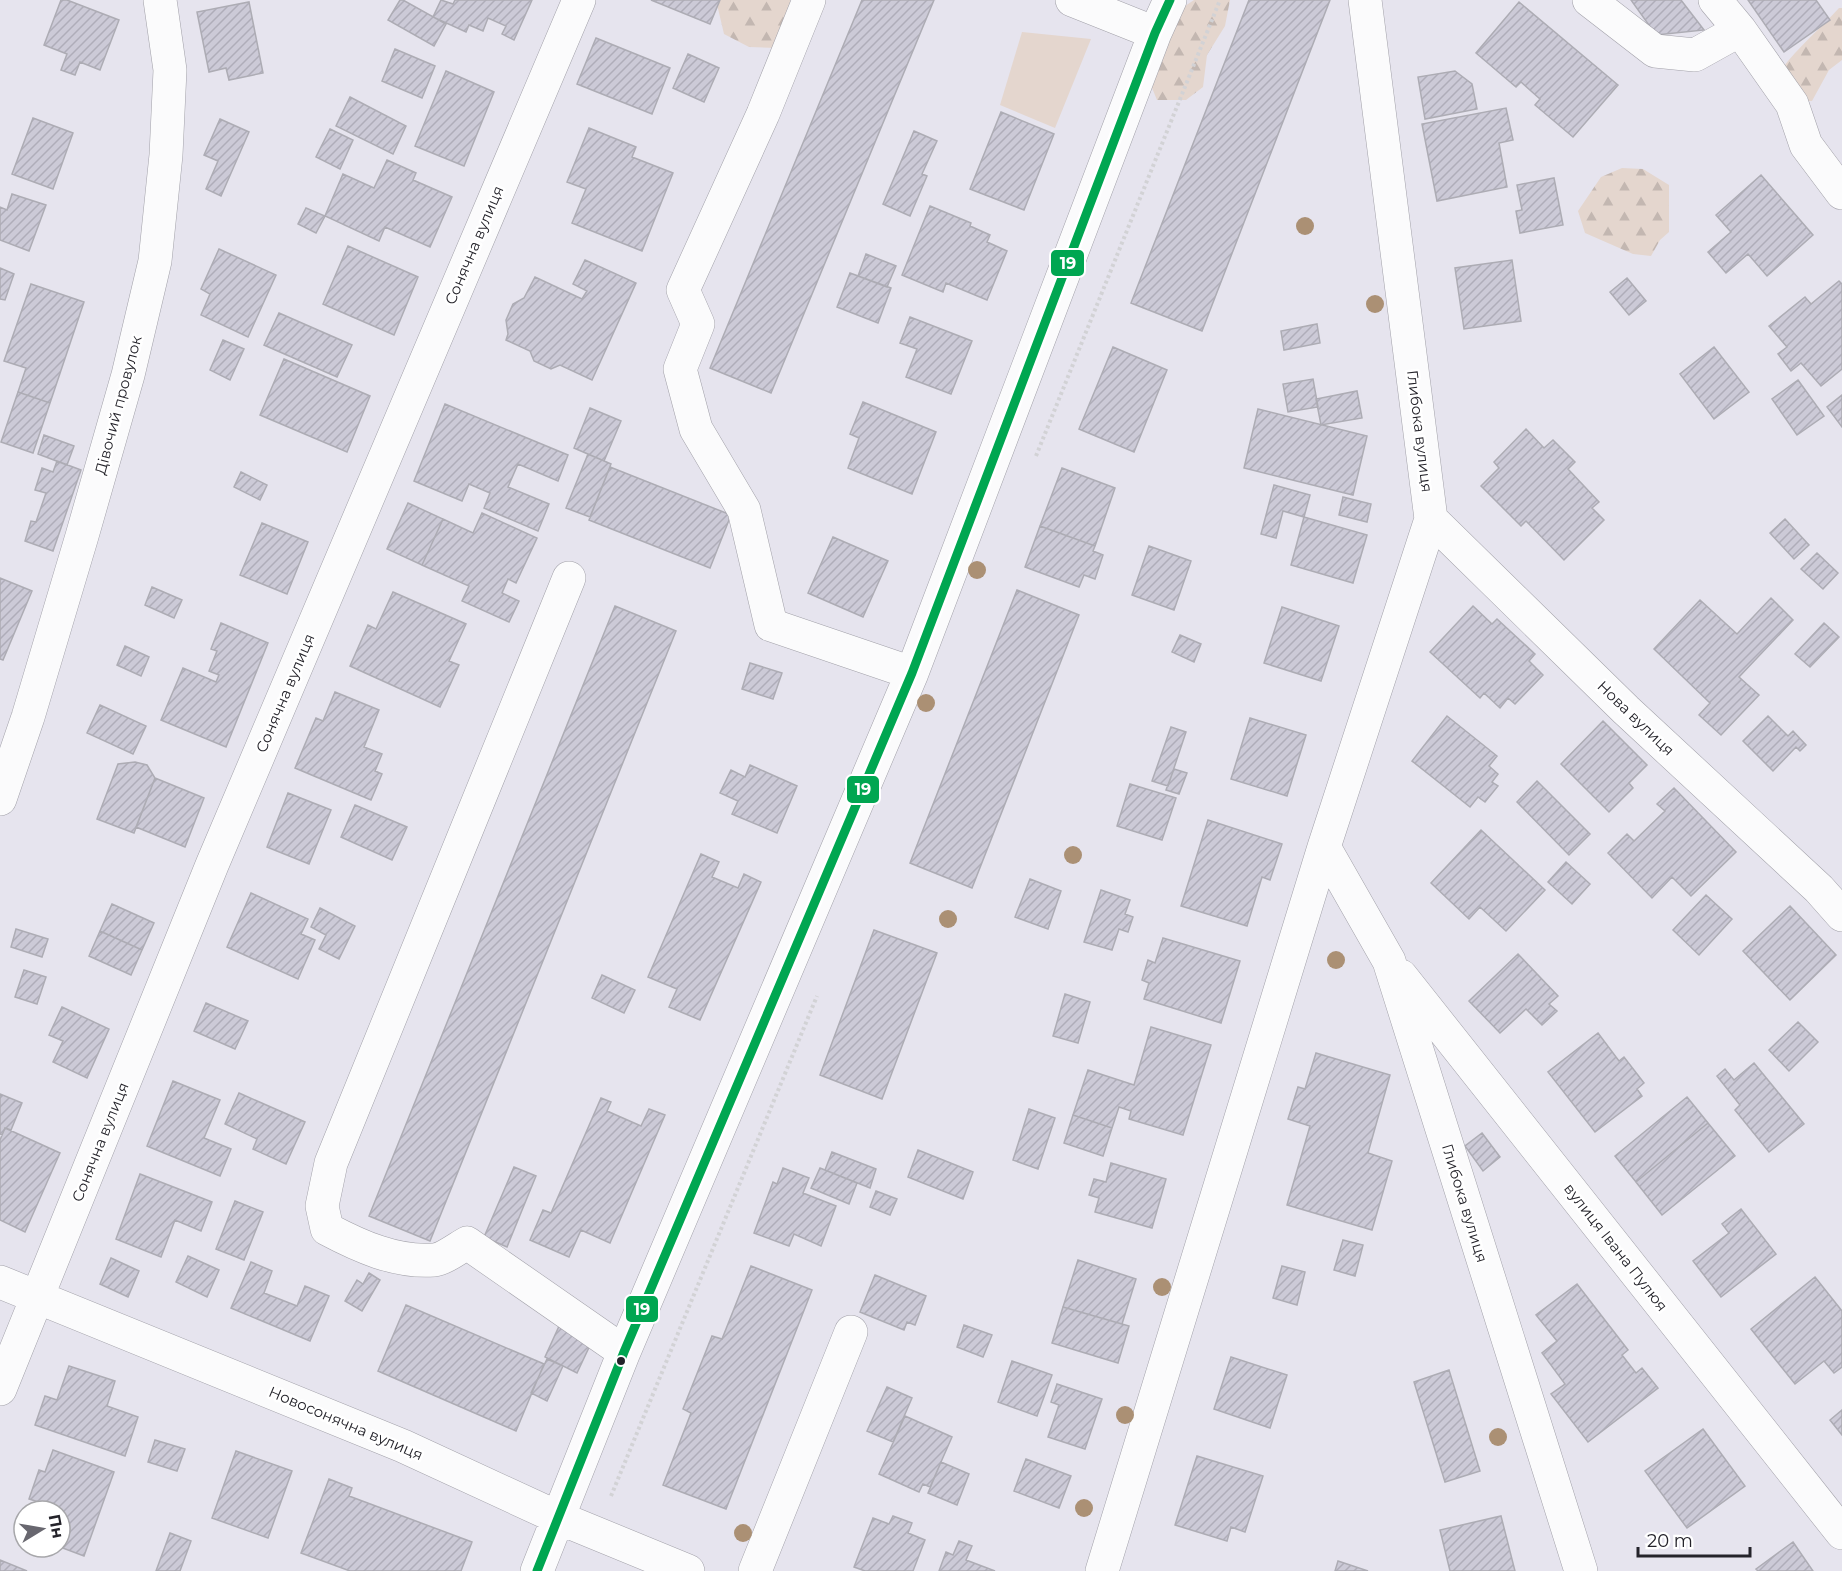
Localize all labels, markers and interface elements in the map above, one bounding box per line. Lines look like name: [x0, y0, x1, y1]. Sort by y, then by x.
street label: Сонячна вулиця: [440, 183, 508, 307]
line badge: 19: [1050, 249, 1085, 277]
text: 19: [1060, 254, 1076, 273]
street label: Дівочий провулок: [90, 333, 146, 477]
street label: Глибока вулиця: [1403, 369, 1437, 493]
street label: Сонячна вулиця: [251, 631, 319, 755]
street label: Нова вулиця: [1593, 676, 1679, 760]
line badge: 19: [846, 775, 880, 804]
text: 19: [855, 780, 871, 799]
street label: Сонячна вулиця: [67, 1079, 133, 1205]
street label: Глибока вулиця: [1438, 1141, 1492, 1265]
street label: вулиця Івана Пулюя: [1560, 1179, 1672, 1315]
line badge: 19: [625, 1295, 659, 1323]
text: 19: [634, 1300, 650, 1319]
unlabelled marker: [615, 1355, 627, 1367]
street label: Новосонячна вулиця: [266, 1382, 426, 1464]
north arrow: [12, 1499, 72, 1559]
text: Пн: [45, 1513, 68, 1540]
scale bar: [1638, 1520, 1750, 1558]
text: 20 m: [1647, 1530, 1693, 1552]

